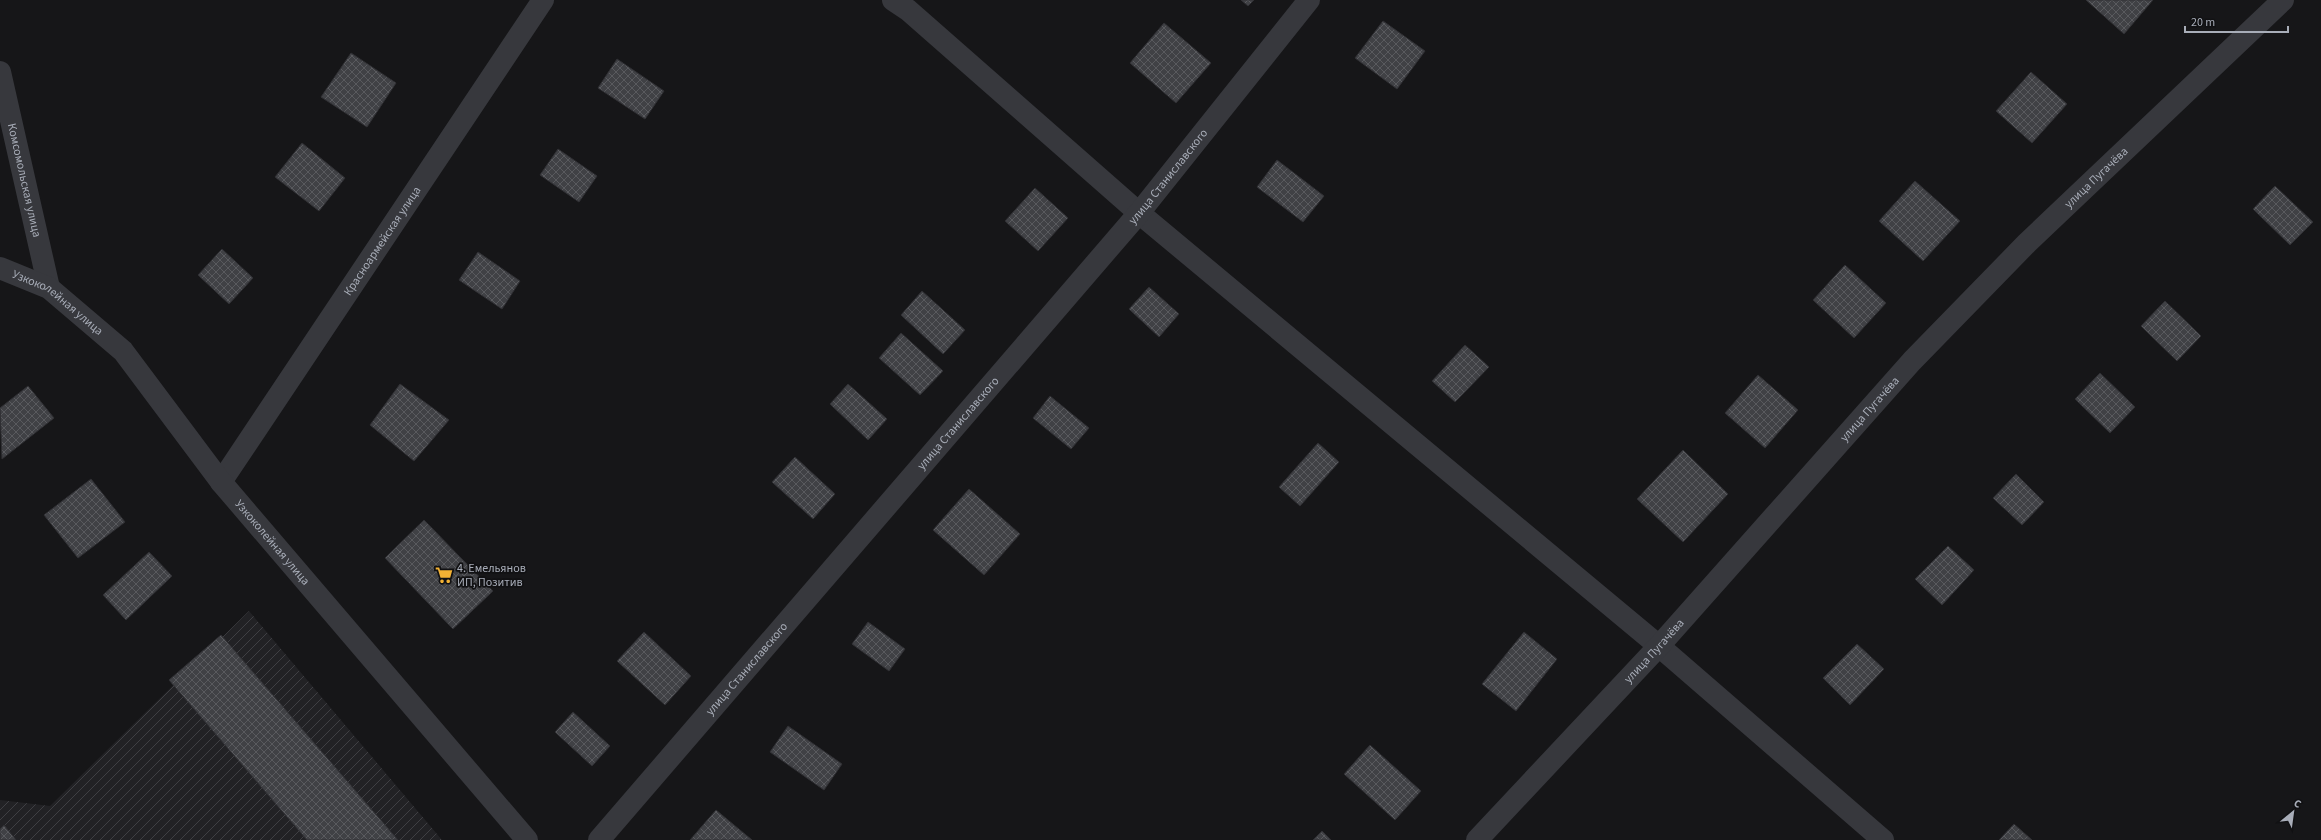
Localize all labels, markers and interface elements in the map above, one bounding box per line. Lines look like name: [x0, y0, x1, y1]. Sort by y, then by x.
scale bar: [2185, 8, 2288, 34]
text: 20 m: [2191, 14, 2215, 31]
street label: Комсомольская улица: [3, 122, 45, 239]
street label: улица Станиславского: [1125, 125, 1212, 228]
street label: улица Пугачёва: [2061, 143, 2132, 212]
street label: Красноармейская улица: [340, 183, 425, 299]
street label: Узкоколейная улица: [10, 266, 107, 340]
street label: улица Станиславского: [913, 373, 1003, 474]
street label: улица Пугачёва: [1836, 373, 1903, 446]
street label: Узкоколейная улица: [231, 496, 314, 589]
place label: 4. Емельянов ИП, Позитив: [457, 560, 526, 591]
supermarket icon: 4. Емельянов ИП, Позитив: [434, 565, 454, 585]
street label: улица Пугачёва: [1620, 615, 1688, 687]
street label: улица Станиславского: [702, 619, 792, 719]
north arrow: [2273, 792, 2313, 832]
text: С: [2291, 796, 2305, 812]

